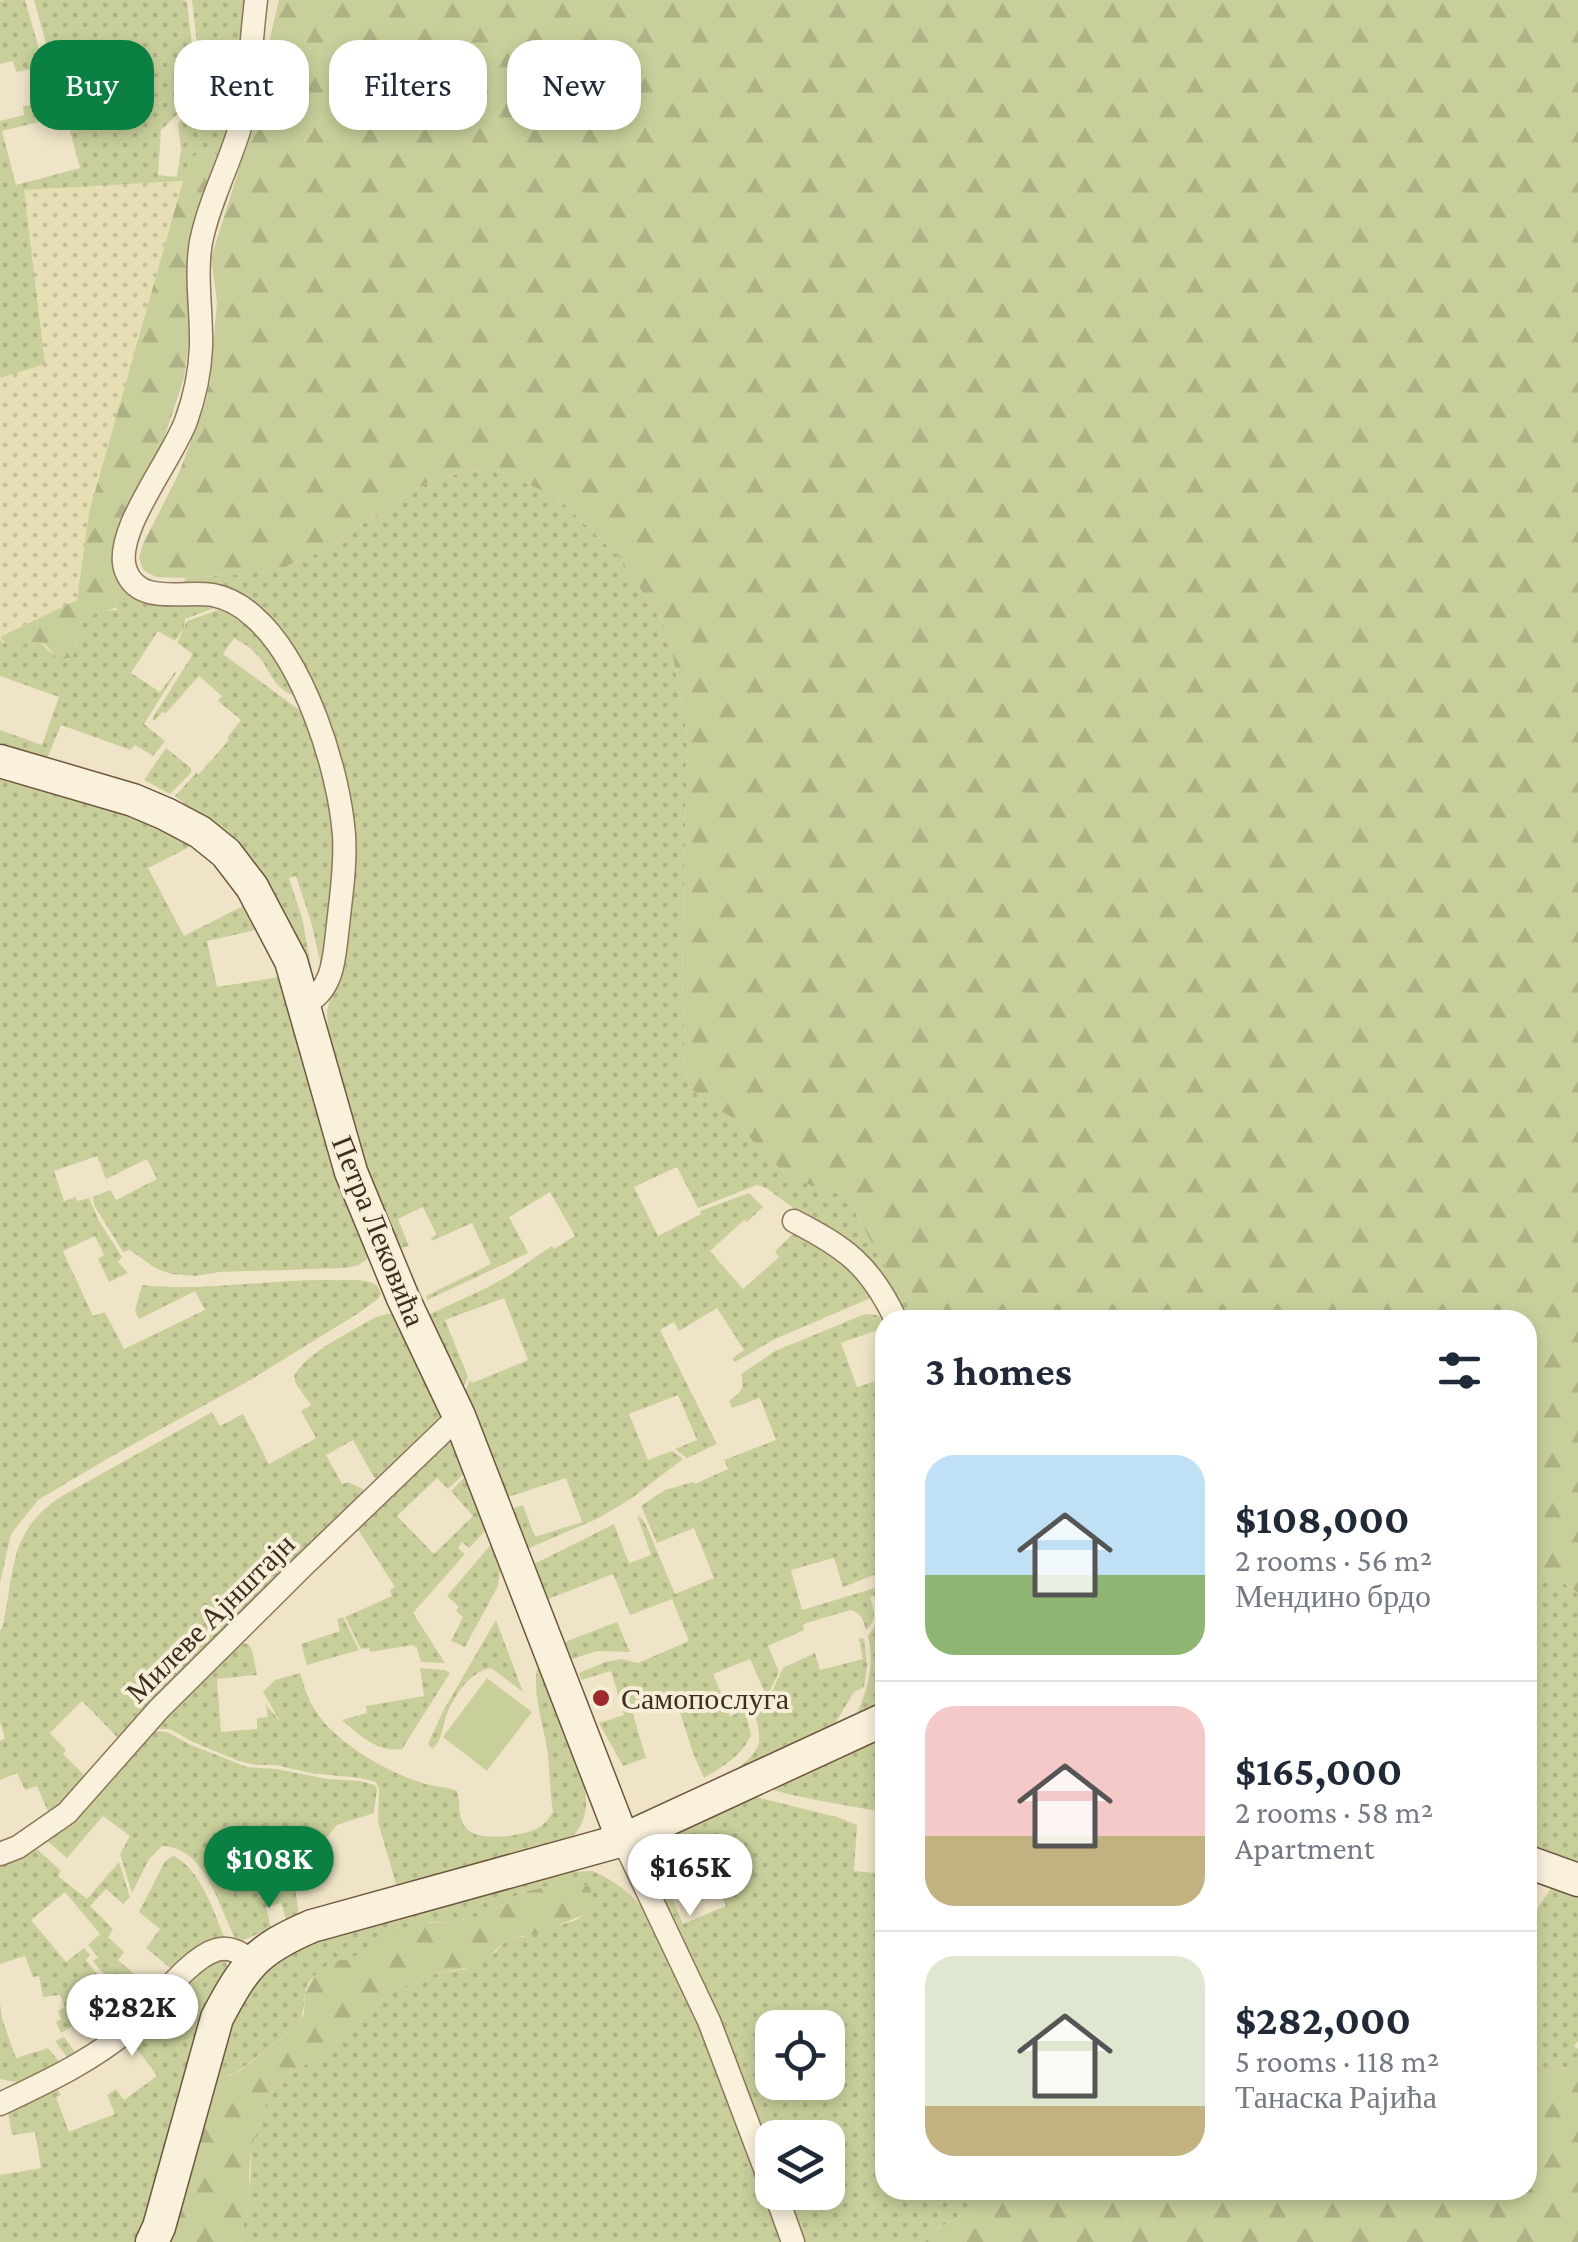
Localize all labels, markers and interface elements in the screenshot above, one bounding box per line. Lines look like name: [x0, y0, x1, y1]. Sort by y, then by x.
chip: Buy: [30, 40, 154, 130]
chip: Rent: [174, 40, 309, 130]
chip: Filters: [329, 40, 487, 130]
chip: New: [507, 40, 641, 130]
street label: Петра Лековића: [326, 1131, 432, 1331]
icon: filters: [1432, 1343, 1487, 1398]
text: 3 homes: [925, 1347, 1072, 1394]
icon: home: [1005, 1495, 1125, 1615]
text: $108,000: [1235, 1495, 1409, 1542]
street label: Милеве Ајнштајн: [119, 1527, 301, 1709]
text: 2 rooms · 56 m²: [1235, 1542, 1432, 1578]
text: Мендино брдо: [1235, 1578, 1431, 1614]
place label: Самопослуга: [621, 1682, 789, 1715]
marker: Самопослуга: [590, 1687, 612, 1709]
icon: home: [1005, 1746, 1125, 1866]
text: $165,000: [1235, 1747, 1402, 1794]
text: 2 rooms · 58 m²: [1235, 1794, 1433, 1830]
pin: $108K: [199, 1826, 339, 1911]
text: Apartment: [1235, 1830, 1374, 1866]
pin: $165K: [620, 1834, 760, 1919]
text: $108K: [226, 1840, 312, 1876]
text: $165K: [649, 1848, 731, 1884]
pin: $282K: [62, 1974, 202, 2059]
text: $282K: [88, 1988, 176, 2024]
icon: home: [1005, 1996, 1125, 2116]
text: $282,000: [1235, 1996, 1411, 2043]
map controls: [755, 2010, 845, 2210]
button: locate: [755, 2010, 845, 2100]
text: 5 rooms · 118 m²: [1235, 2043, 1439, 2079]
text: Танаска Рајића: [1235, 2079, 1437, 2115]
button: layers: [755, 2120, 845, 2210]

